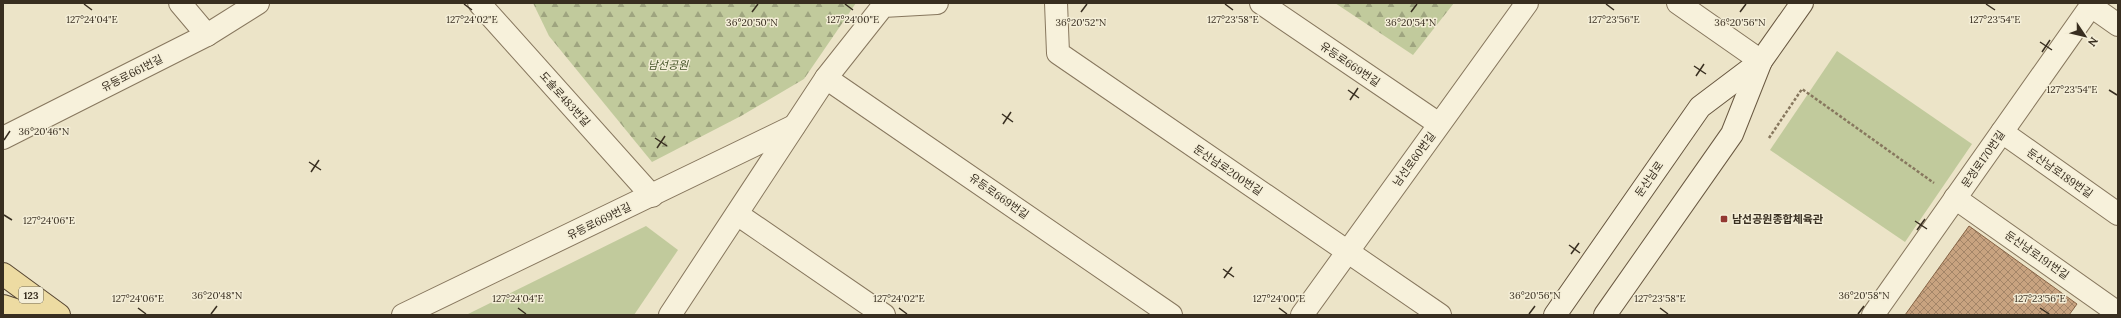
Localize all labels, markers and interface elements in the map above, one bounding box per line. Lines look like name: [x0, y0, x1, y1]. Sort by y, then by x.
text: 127°24'04"E: [66, 13, 118, 26]
text: 127°24'02"E: [446, 13, 498, 26]
text: 127°24'00"E: [827, 13, 879, 26]
text: 127°23'58"E: [1207, 13, 1259, 26]
text: 127°23'56"E: [1588, 13, 1640, 26]
text: 127°23'54"E: [1970, 13, 2020, 26]
text: 36°20'50"N: [726, 16, 778, 29]
text: 36°20'52"N: [1056, 16, 1107, 29]
text: 36°20'54"N: [1386, 16, 1437, 29]
text: 36°20'56"N: [1714, 16, 1766, 29]
north arrow: [2065, 16, 2105, 56]
text: N: [2085, 34, 2101, 50]
street label: 유등로669번길: [1317, 39, 1383, 89]
street label: 유등로661번길: [99, 51, 165, 95]
park label: 남선공원: [648, 58, 689, 72]
street label: 도솔로483번길: [537, 69, 593, 129]
text: 127°23'54"E: [2047, 83, 2097, 96]
text: 36°20'46"N: [19, 125, 70, 138]
street label: 문정로170번길: [1958, 128, 2008, 190]
street label: 남선로60번길: [1390, 129, 1438, 189]
street label: 둔산남로200번길: [1191, 142, 1265, 198]
street label: 둔산남로189번길: [2024, 145, 2096, 201]
street label: 둔산남로: [1632, 158, 1666, 200]
street label: 유등로669번길: [966, 170, 1032, 222]
street label: 유등로669번길: [565, 199, 633, 243]
place label: 남선공원종합체육관: [1732, 212, 1823, 226]
text: 127°24'06"E: [23, 214, 75, 227]
marker: 남선공원종합체육관: [1719, 214, 1729, 224]
street label: 둔산남로191번길: [2002, 228, 2072, 282]
road number: 123: [19, 287, 43, 303]
text: 36°20'48"N: [192, 289, 243, 302]
text: 36°20'56"N: [1509, 289, 1561, 302]
text: 36°20'58"N: [1838, 289, 1890, 302]
text: 127°24'06"E: [112, 292, 164, 305]
text: 127°24'04"E: [492, 292, 544, 305]
text: 127°24'02"E: [873, 292, 925, 305]
text: 127°24'00"E: [1253, 292, 1305, 305]
text: 127°23'58"E: [1634, 292, 1686, 305]
text: 127°23'56"E: [2014, 292, 2066, 305]

